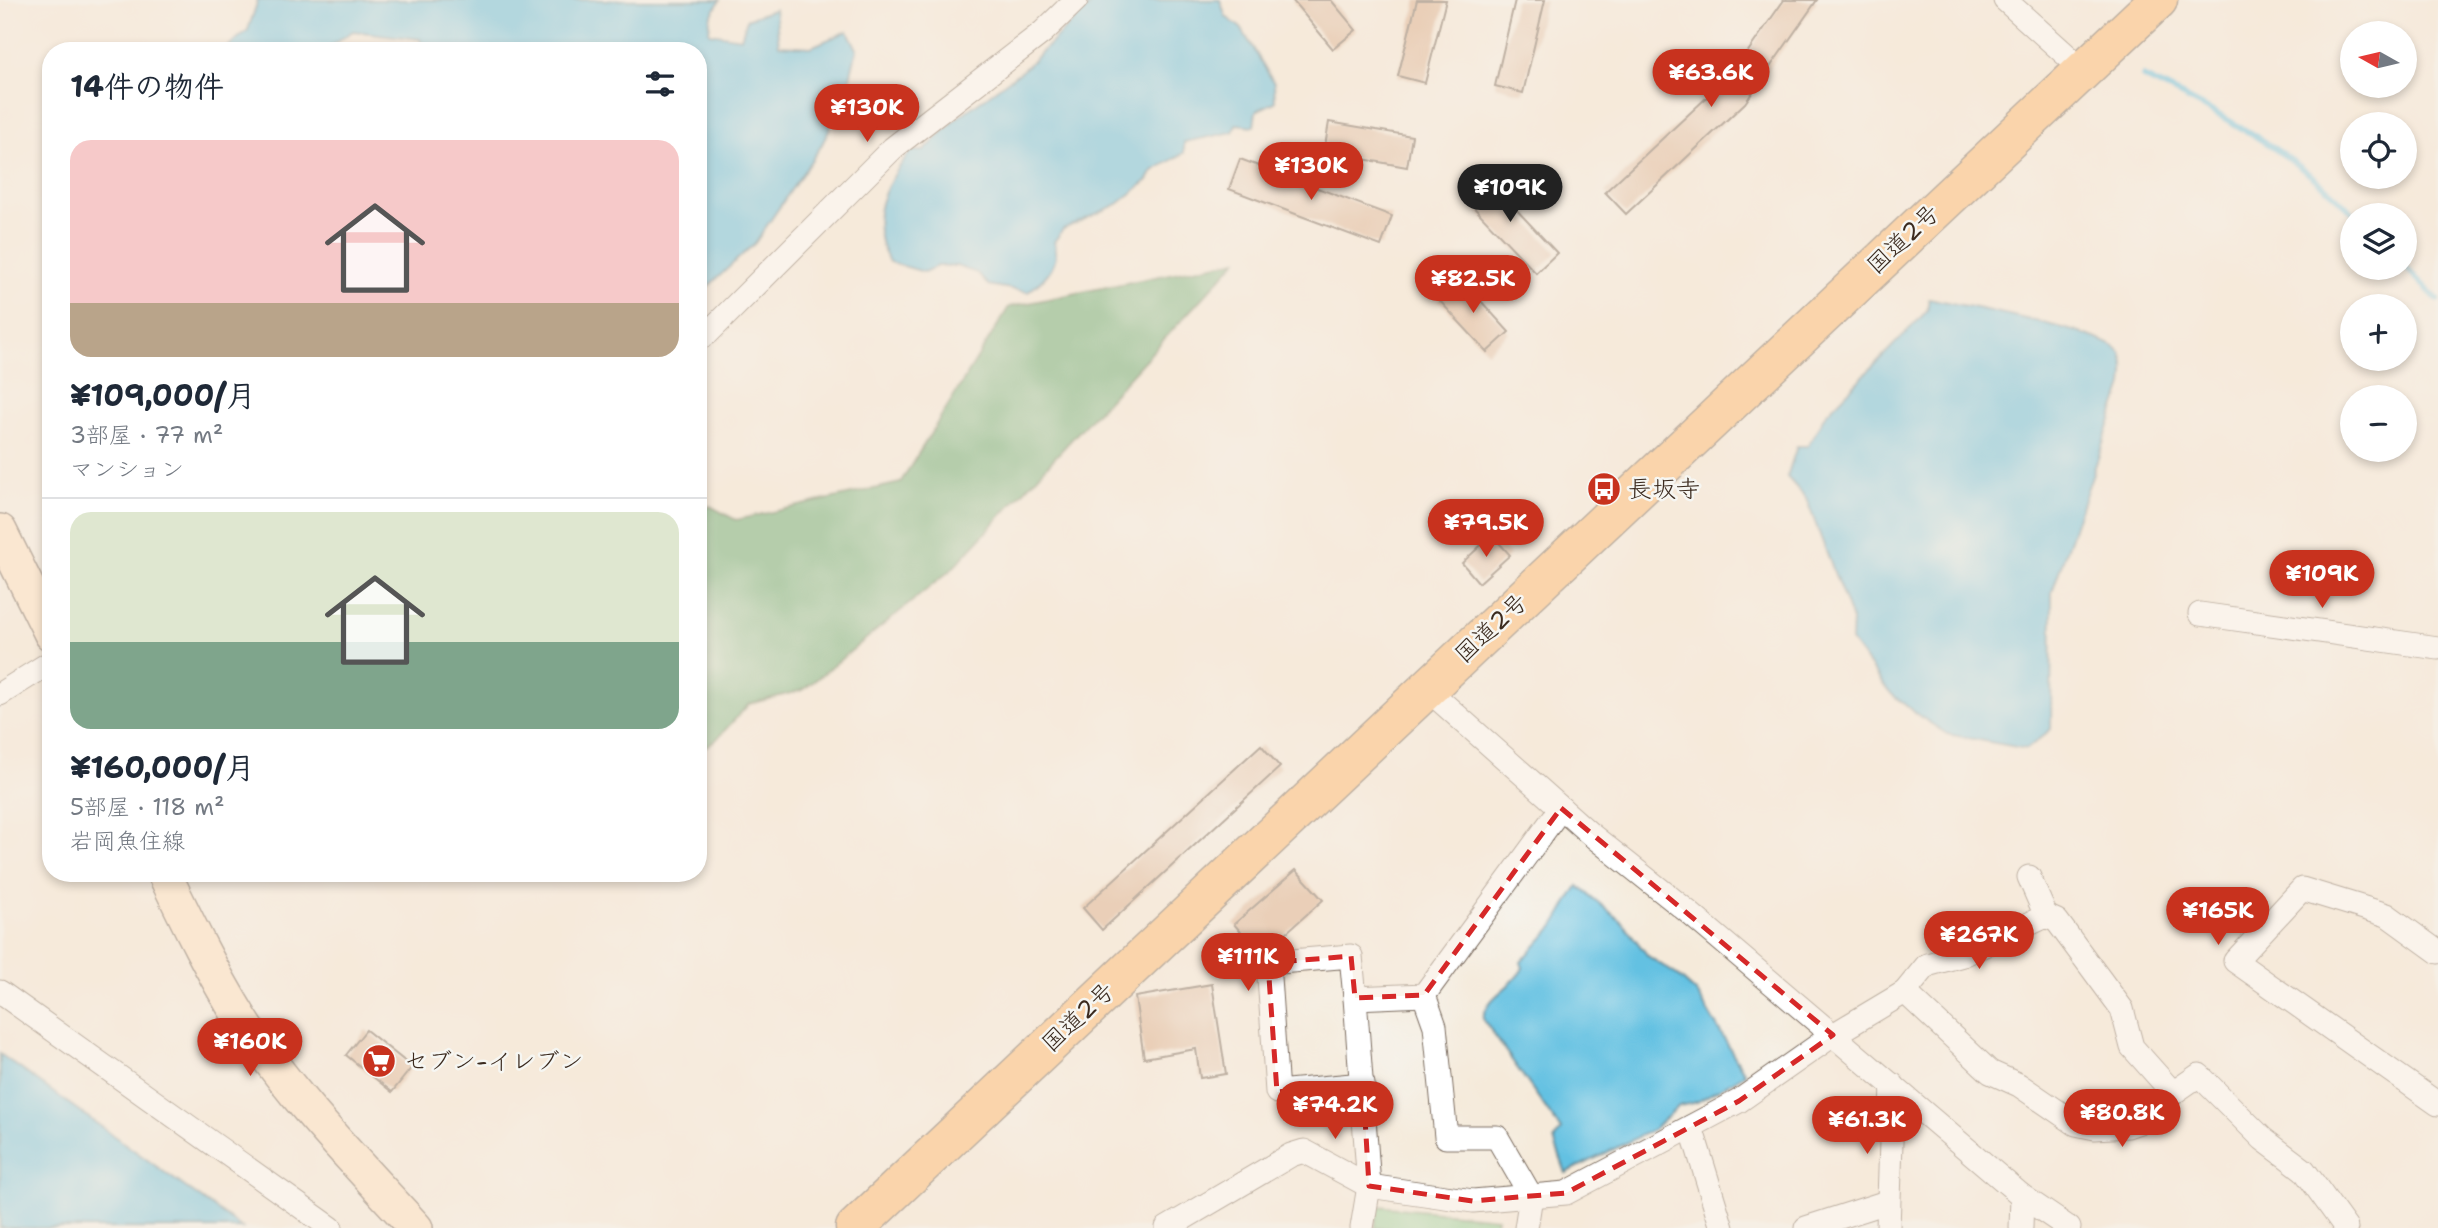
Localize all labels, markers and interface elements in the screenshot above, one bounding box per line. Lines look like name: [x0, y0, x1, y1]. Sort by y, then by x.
north arrow: [2340, 21, 2417, 98]
map controls: [2340, 21, 2417, 462]
pin: ¥63.6K: [1654, 50, 1768, 109]
text: ¥63.6K: [1669, 57, 1753, 87]
icon: filters: [641, 65, 679, 103]
text: 14件の物件: [70, 66, 224, 107]
pin: ¥130K: [818, 85, 916, 144]
text: ¥130K: [830, 92, 904, 122]
button: locate: [2340, 112, 2417, 189]
pin: ¥130K: [1262, 142, 1360, 202]
text: ¥130K: [1274, 150, 1348, 180]
pin: ¥109K: [1461, 164, 1559, 224]
text: ¥109K: [1473, 172, 1547, 202]
icon: home: [312, 185, 438, 311]
street label: 国道2号: [1860, 197, 1946, 281]
button: layers: [2340, 203, 2417, 280]
pin: ¥82.5K: [1416, 256, 1530, 315]
text: ¥82.5K: [1431, 263, 1515, 293]
button: +: [2340, 294, 2417, 371]
text: ¥109,000/月: [70, 375, 256, 416]
button: −: [2340, 385, 2417, 462]
text: 3部屋 · 77 m²: [70, 420, 223, 450]
text: マンション: [70, 454, 184, 484]
bus stop icon: 長坂寺: [1585, 470, 1623, 508]
place label: 長坂寺: [1628, 473, 1700, 505]
pin: ¥79.5K: [1429, 500, 1543, 559]
text: ¥79.5K: [1444, 507, 1528, 537]
pin: ¥109K: [2273, 550, 2371, 610]
icon: home: [312, 557, 438, 683]
text: ¥109K: [2285, 558, 2359, 588]
street label: 国道2号: [1448, 586, 1534, 670]
text: ¥160,000/月: [70, 747, 255, 788]
text: 5部屋 · 118 m²: [70, 792, 225, 822]
text: 岩岡魚住線: [70, 826, 185, 856]
pin: ¥165K: [2169, 888, 2267, 947]
text: ¥165K: [2182, 895, 2254, 925]
pin: ¥267K: [1930, 912, 2028, 971]
text: ¥267K: [1940, 919, 2018, 949]
pin: ¥111K: [1199, 934, 1297, 993]
text: ¥111K: [1217, 941, 1279, 971]
street label: 国道2号: [1035, 975, 1121, 1059]
pin: ¥160K: [201, 1018, 299, 1078]
text: ¥160K: [213, 1026, 287, 1056]
supermarket icon: セブン-イレブン: [360, 1042, 398, 1080]
place label: セブン-イレブン: [404, 1045, 584, 1077]
pin: ¥74.2K: [1278, 1082, 1392, 1141]
text: ¥74.2K: [1293, 1089, 1377, 1119]
pin: ¥80.8K: [2065, 1090, 2179, 1149]
pin: ¥61.3K: [1810, 1096, 1924, 1156]
text: ¥80.8K: [2080, 1097, 2164, 1127]
text: ¥61.3K: [1828, 1104, 1906, 1134]

